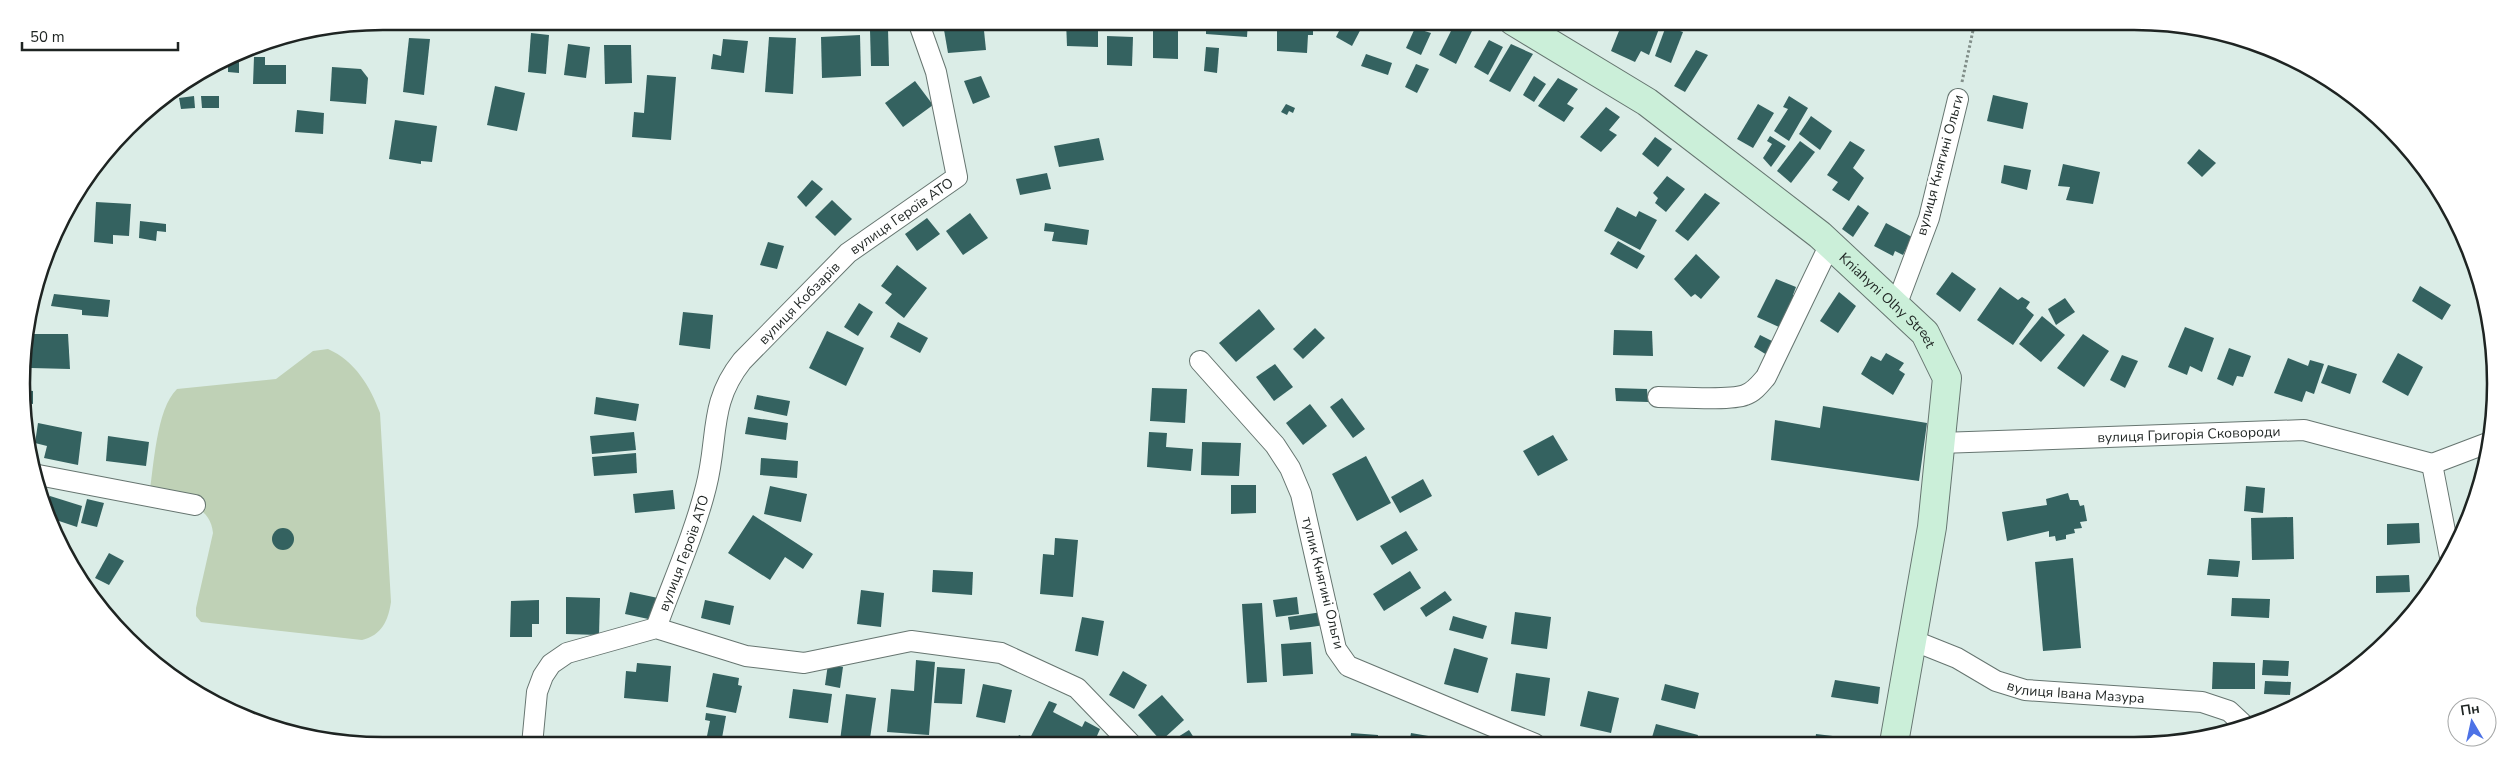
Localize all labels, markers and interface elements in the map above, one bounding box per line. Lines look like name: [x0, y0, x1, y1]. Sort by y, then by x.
scale bar: [22, 20, 179, 52]
text: 50 m: [30, 27, 65, 47]
street label: вулиця Княгині Ольги: [1912, 93, 1968, 237]
street label: вулиця Героїв АТО: [846, 173, 957, 259]
street label: Kniahyni Olhy Street: [1835, 248, 1940, 351]
street label: вулиця Кобзарів: [754, 257, 844, 348]
street label: вулиця Григорія Сковороди: [2097, 421, 2281, 447]
street label: вулиця Героїв АТО: [654, 493, 713, 614]
street label: тупик Княгині Ольги: [1297, 515, 1349, 651]
street label: вулиця Івана Мазура: [2005, 676, 2145, 708]
north arrow: [2447, 697, 2497, 747]
text: Пн: [2459, 699, 2481, 721]

